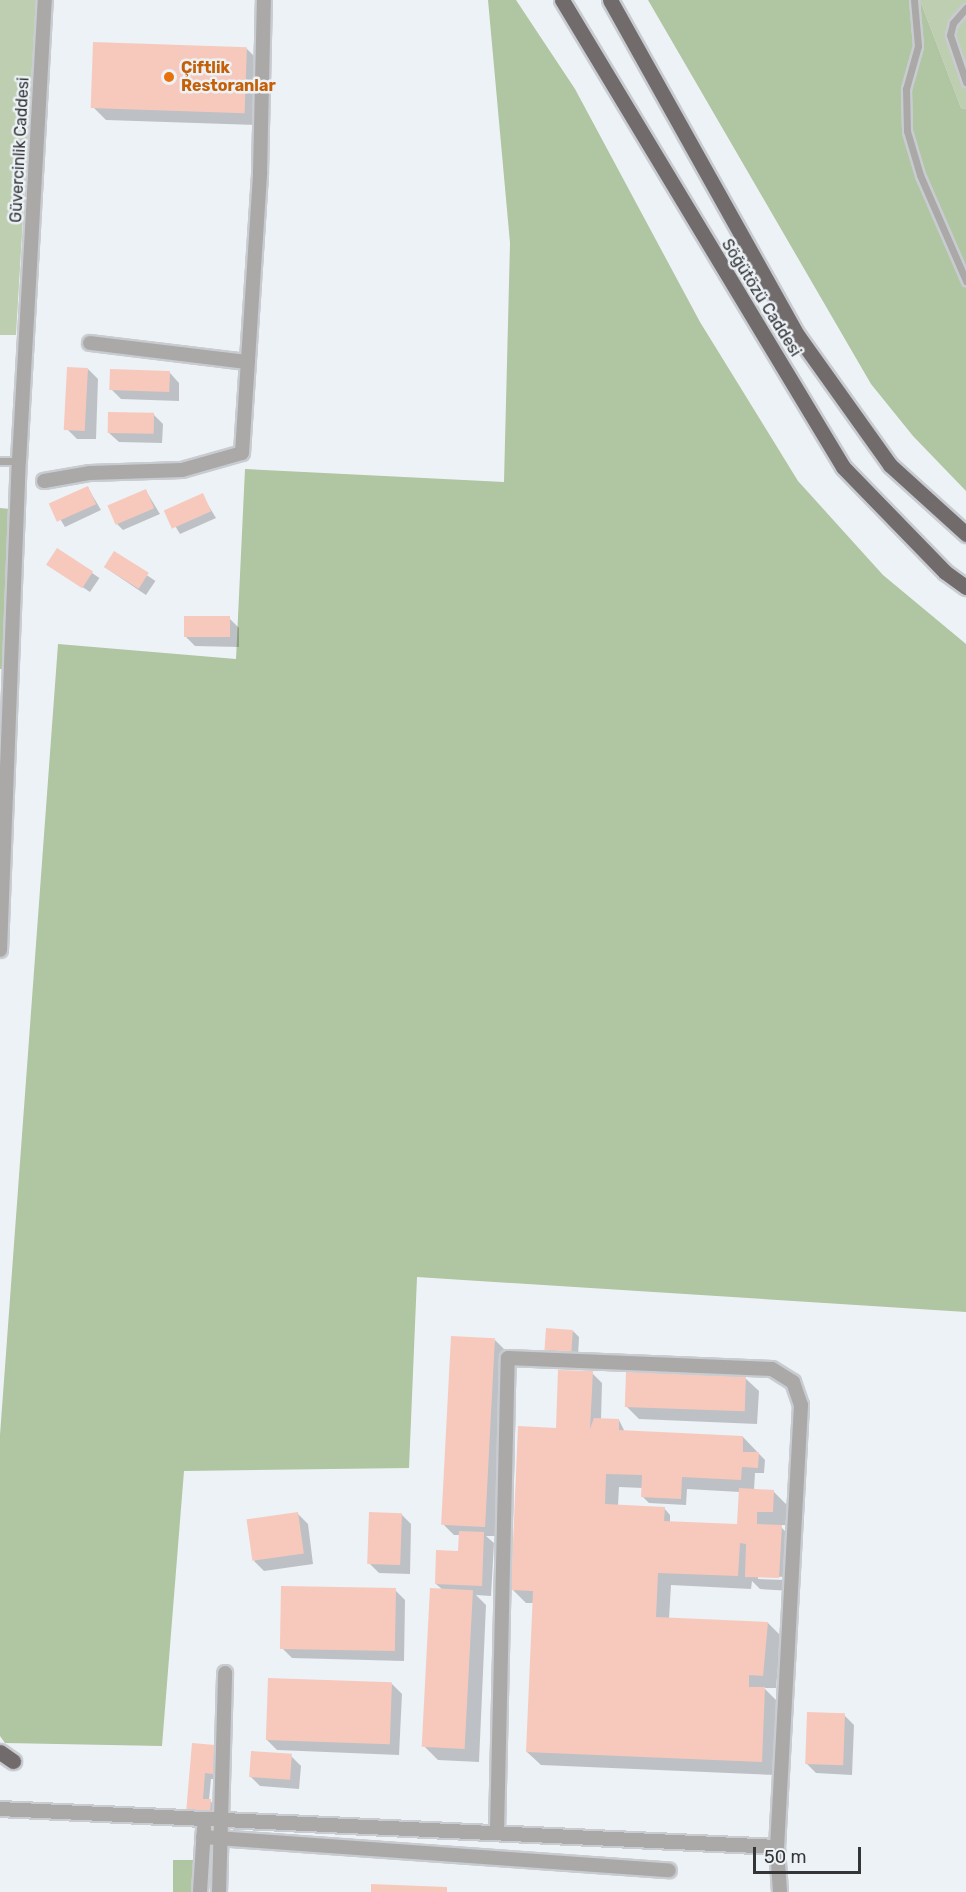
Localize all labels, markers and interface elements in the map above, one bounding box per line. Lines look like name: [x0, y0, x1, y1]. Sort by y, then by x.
place label: Çiftlik Restoranlar: [181, 58, 276, 96]
marker: Çiftlik Restoranlar: [162, 70, 176, 84]
street label: Güvercinlik Caddesi: [7, 77, 33, 223]
street label: Söğütözü Caddesi: [717, 236, 805, 360]
scale bar: [756, 1835, 864, 1873]
text: 50 m: [764, 1846, 807, 1868]

